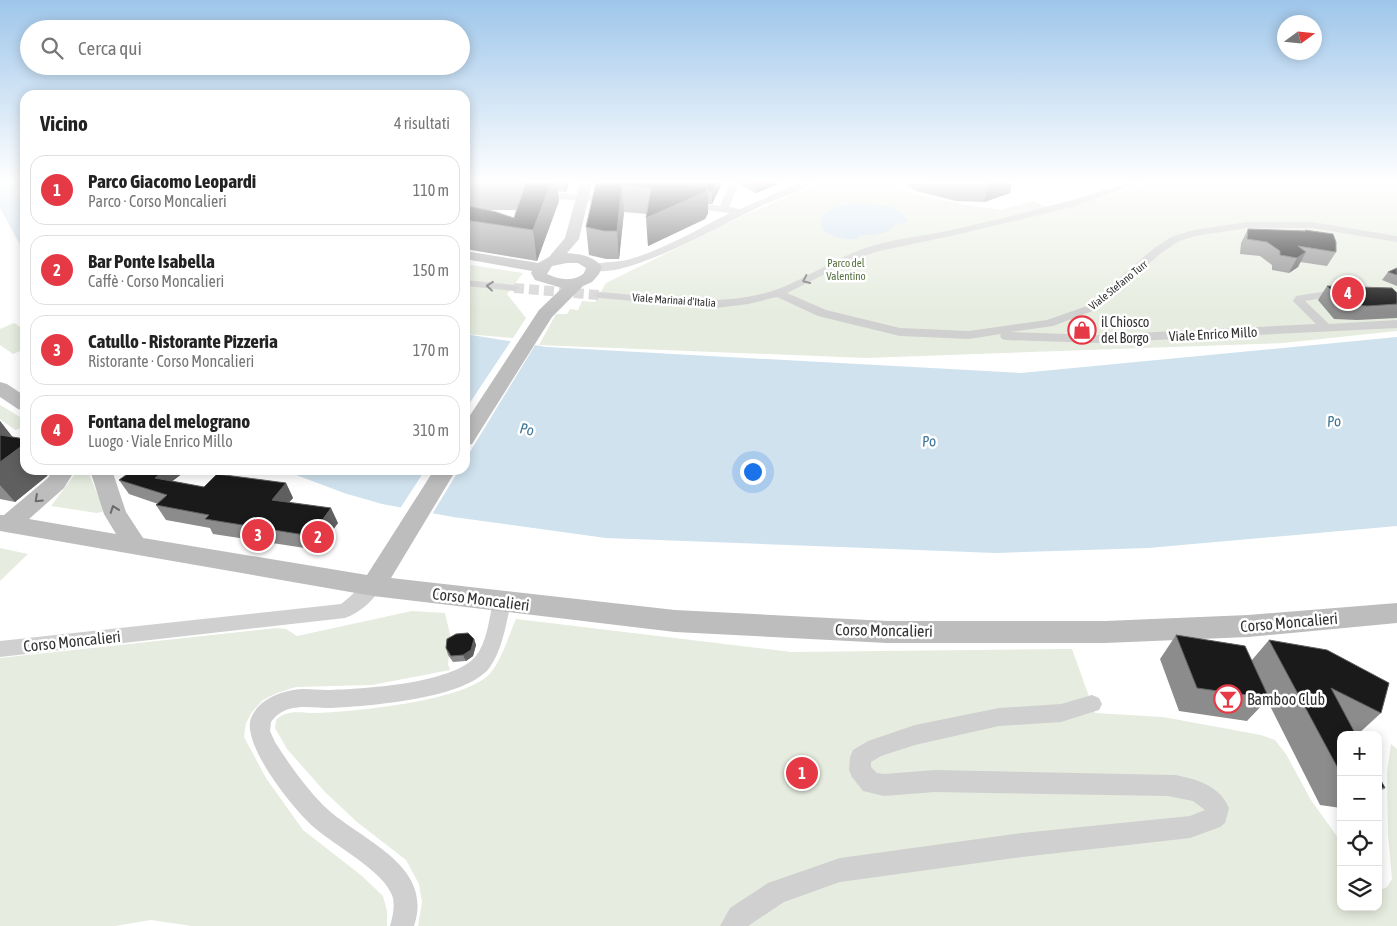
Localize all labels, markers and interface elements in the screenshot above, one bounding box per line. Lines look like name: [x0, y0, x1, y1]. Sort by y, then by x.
north arrow: [1277, 15, 1322, 60]
search box: [20, 20, 470, 75]
icon: search: [38, 34, 66, 62]
text: Cerca qui: [78, 37, 142, 59]
text: Vicino: [40, 111, 88, 135]
text: 4 risultati: [394, 114, 450, 132]
text: Parco Giacomo Leopardi: [88, 170, 256, 192]
text: 1: [53, 181, 61, 199]
text: 110 m: [413, 181, 449, 199]
text: Parco · Corso Moncalieri: [88, 192, 227, 210]
text: Bar Ponte Isabella: [88, 250, 215, 272]
park label: Parco del Valentino: [826, 257, 866, 282]
street label: Viale Stefano Turr: [1087, 257, 1150, 312]
text: 2: [53, 261, 61, 279]
text: 150 m: [413, 261, 449, 279]
text: Caffè · Corso Moncalieri: [88, 272, 224, 290]
one-way arrow: [803, 274, 812, 284]
pin: 4: [1332, 274, 1364, 312]
one-way arrow: [485, 281, 493, 292]
street label: Viale Marinai d'Italia: [632, 291, 716, 309]
place label: il Chiosco del Borgo: [1101, 314, 1149, 346]
shop icon: il Chiosco del Borgo: [1067, 315, 1097, 345]
street label: Viale Enrico Millo: [1168, 324, 1258, 344]
text: Catullo - Ristorante Pizzeria: [88, 330, 278, 352]
text: 3: [53, 341, 61, 359]
text: 170 m: [413, 341, 449, 359]
text: Ristorante · Corso Moncalieri: [88, 352, 254, 370]
text: Fontana del melograno: [88, 410, 250, 432]
water label: Po: [1326, 412, 1342, 430]
water label: Po: [518, 419, 536, 439]
text: 4: [53, 421, 61, 439]
text: 310 m: [413, 421, 449, 439]
text: Luogo · Viale Enrico Millo: [88, 432, 233, 450]
water label: Po: [921, 432, 937, 450]
your location: [740, 459, 766, 485]
one-way arrow: [35, 493, 44, 502]
one-way arrow: [110, 505, 120, 514]
pin: 3: [242, 516, 274, 554]
pin: 2: [302, 518, 334, 556]
street label: Corso Moncalieri: [431, 584, 531, 614]
street label: Corso Moncalieri: [1240, 609, 1338, 635]
street label: Corso Moncalieri: [835, 620, 933, 640]
street label: Corso Moncalieri: [22, 627, 122, 655]
bar icon: Bamboo Club: [1213, 684, 1243, 714]
place label: Bamboo Club: [1247, 690, 1325, 708]
map controls: [1337, 731, 1382, 911]
button: +: [1337, 731, 1382, 776]
pin: 1: [786, 754, 818, 792]
button: −: [1337, 776, 1382, 821]
button: locate: [1337, 821, 1382, 866]
button: layers: [1337, 866, 1382, 911]

